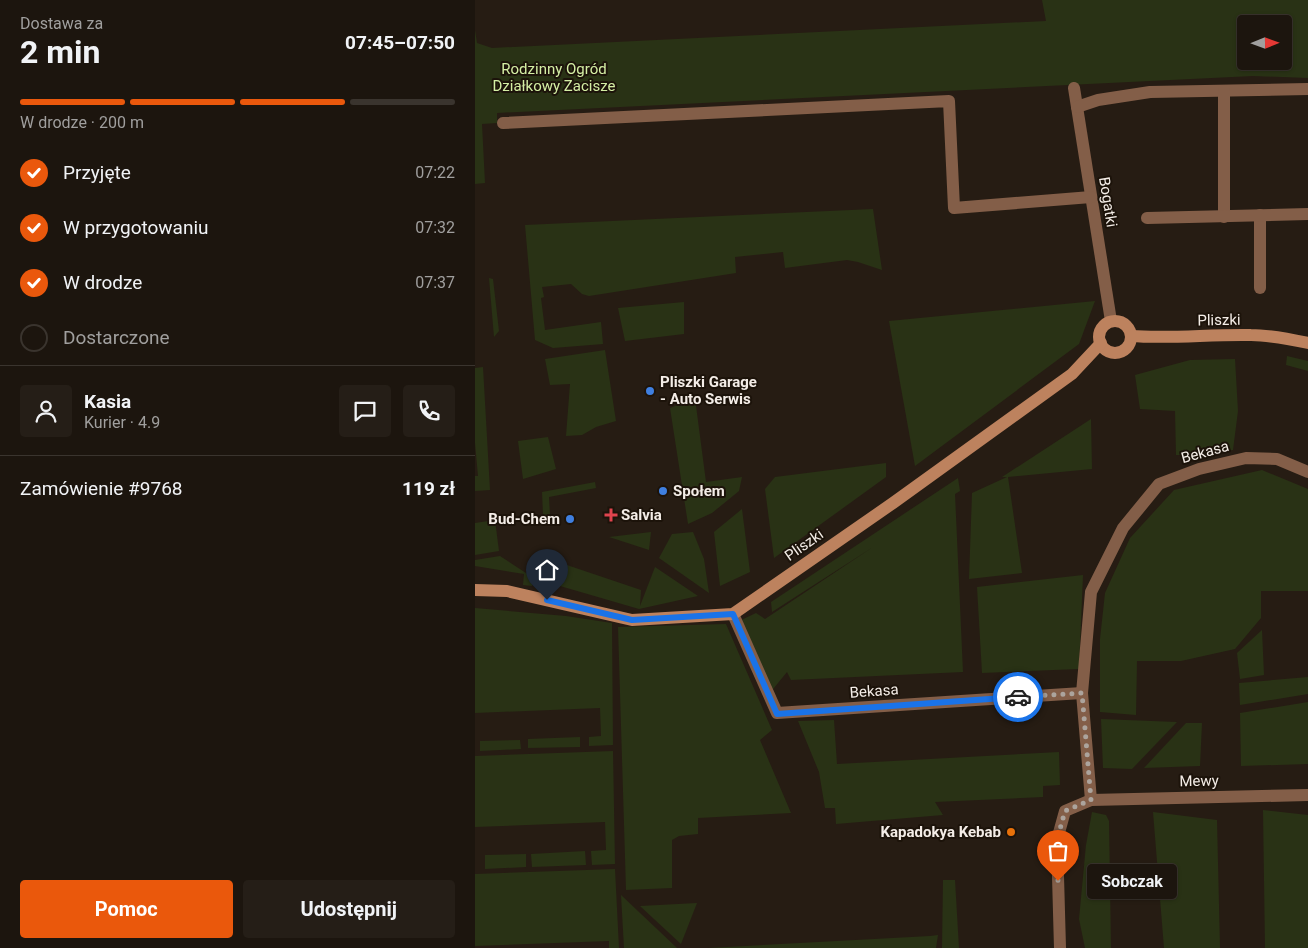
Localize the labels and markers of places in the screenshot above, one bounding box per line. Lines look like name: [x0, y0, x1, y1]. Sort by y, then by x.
place label: Pliszki Garage - Auto Serwis: [660, 373, 757, 408]
marker: Pliszki Garage - Auto Serwis: [644, 385, 656, 397]
place label: Społem: [673, 482, 725, 500]
marker: Społem: [657, 485, 669, 497]
place label: Salvia: [621, 506, 662, 524]
marker: Salvia: [605, 509, 617, 521]
place label: Bud-Chem: [488, 510, 560, 528]
marker: Bud-Chem: [564, 513, 576, 525]
pin: [526, 549, 568, 600]
place label: Kapadokya Kebab: [881, 823, 1001, 841]
marker: Kapadokya Kebab: [1005, 826, 1017, 838]
pin: [1037, 830, 1079, 881]
callout: Sobczak: [1088, 864, 1178, 898]

